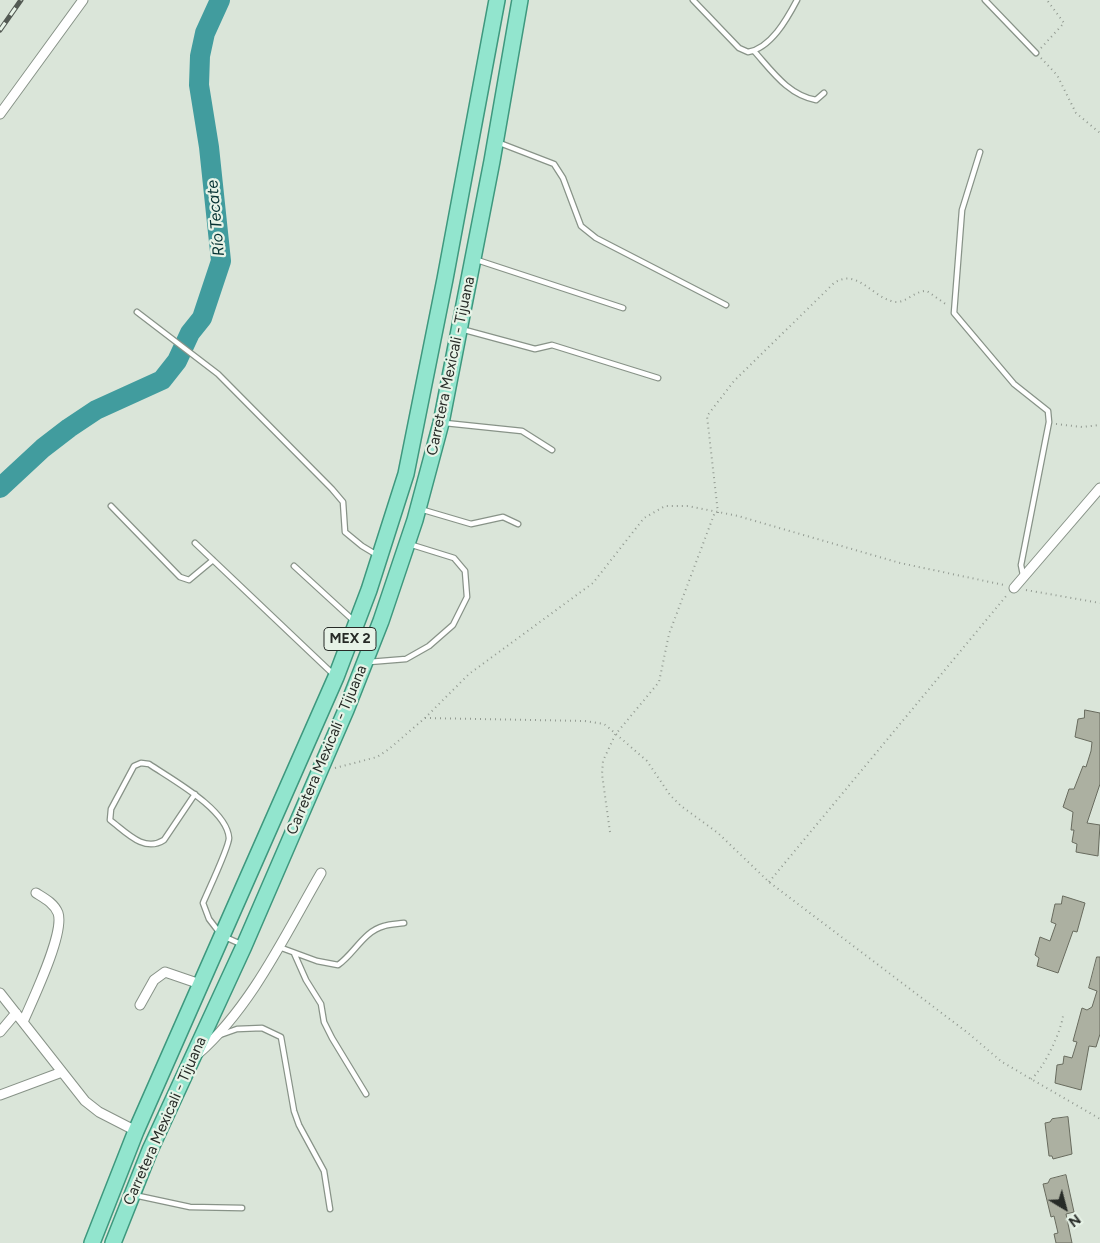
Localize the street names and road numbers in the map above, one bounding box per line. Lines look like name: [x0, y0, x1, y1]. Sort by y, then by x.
street label: Carretera Mexicali - Tijuana: [423, 275, 479, 457]
road number: MEX 2: [324, 628, 376, 650]
street label: Carretera Mexicali - Tijuana: [283, 662, 371, 838]
street label: Carretera Mexicali - Tijuana: [120, 1034, 210, 1208]

